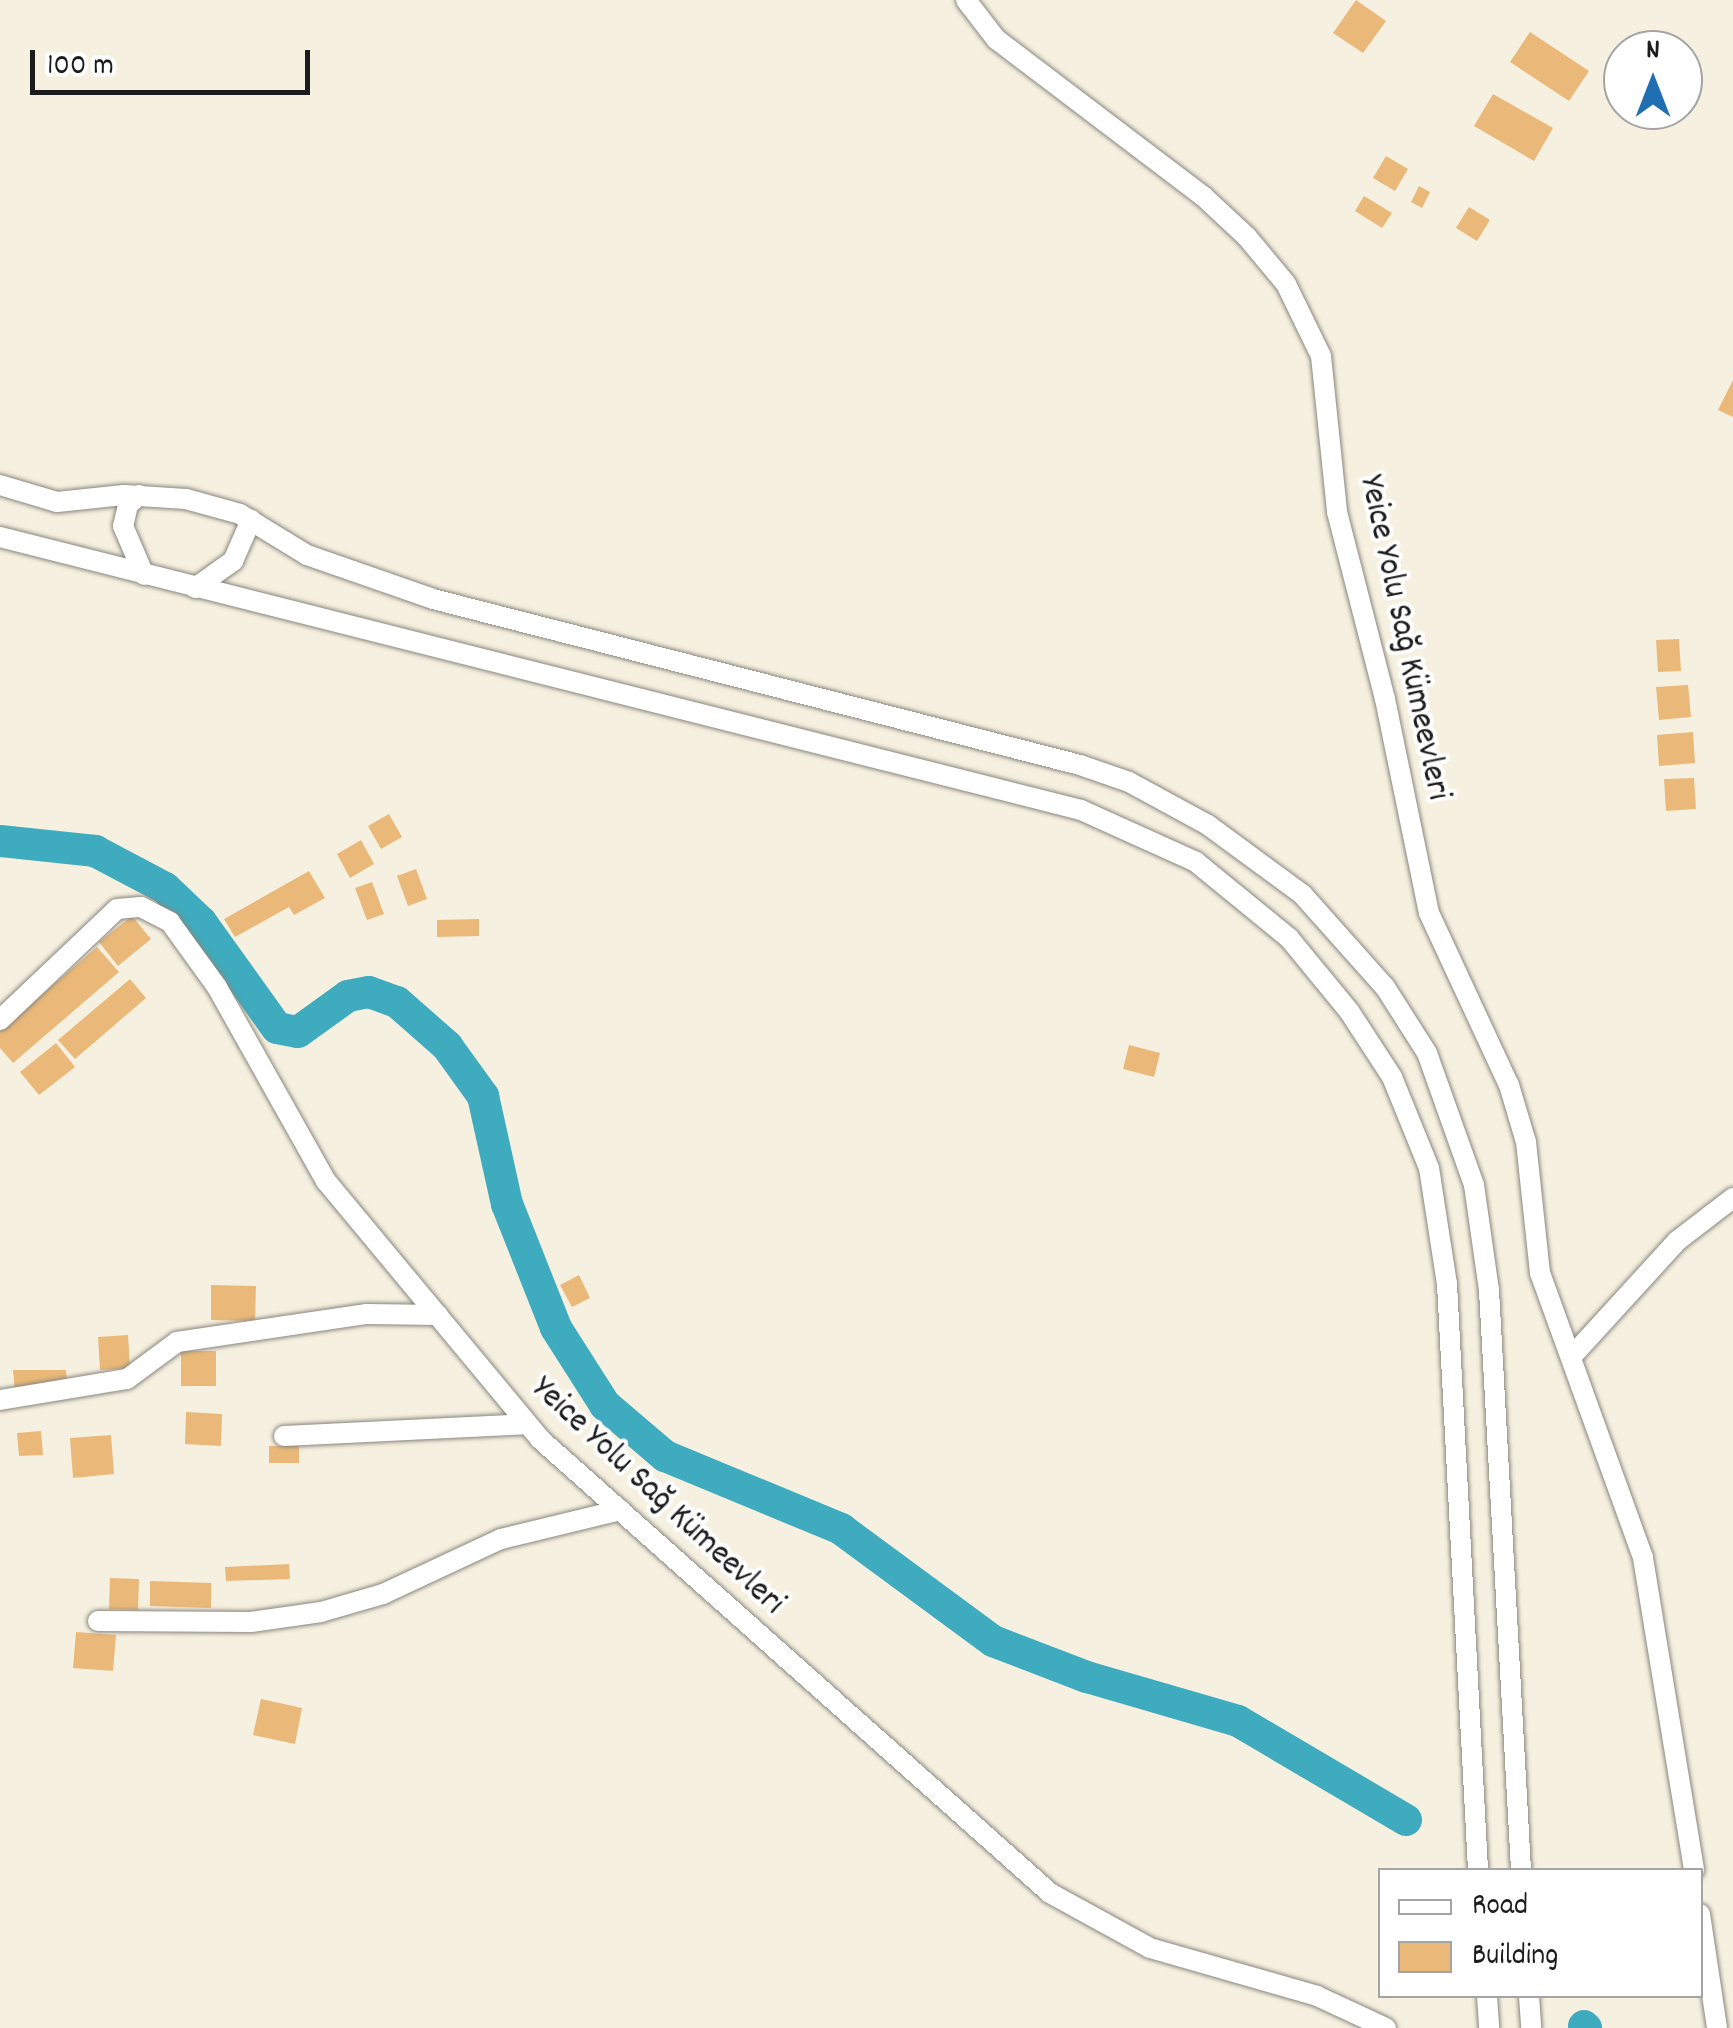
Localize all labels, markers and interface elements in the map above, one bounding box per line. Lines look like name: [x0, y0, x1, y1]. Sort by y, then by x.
scale bar: [35, 30, 315, 92]
north arrow: [1603, 30, 1703, 130]
text: N: [1646, 32, 1660, 72]
text: 100 m: [47, 46, 114, 89]
street label: Yeice Yolu Sağ Kümeevleri: [1348, 472, 1458, 804]
street label: Yeice Yolu Sağ Kümeevleri: [522, 1369, 792, 1625]
legend: [1378, 1868, 1703, 1998]
text: Road: [1472, 1886, 1528, 1929]
text: Building: [1472, 1936, 1558, 1979]

